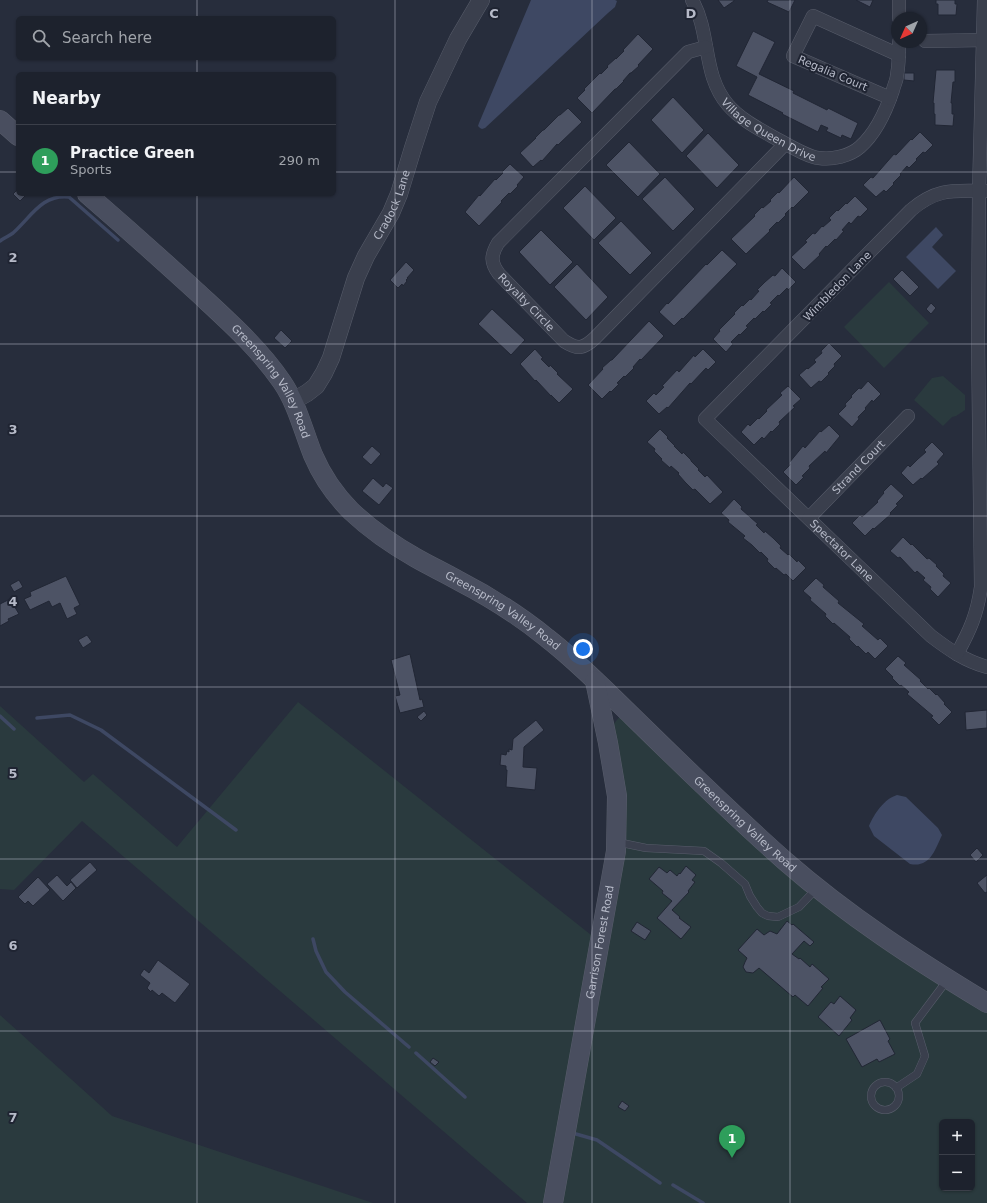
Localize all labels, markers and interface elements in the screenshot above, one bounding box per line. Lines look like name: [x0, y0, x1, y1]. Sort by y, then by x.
text: C: [489, 6, 499, 21]
text: D: [686, 6, 697, 21]
north arrow: [891, 12, 927, 48]
search box: [16, 16, 336, 60]
icon: search: [30, 27, 52, 49]
text: Search here: [62, 29, 152, 47]
street label: Regalia Court: [796, 53, 870, 94]
text: Nearby: [32, 88, 101, 108]
street label: Village Queen Drive: [718, 96, 818, 164]
text: Practice Green: [70, 144, 195, 162]
text: 1: [40, 153, 50, 168]
text: 290 m: [278, 153, 320, 168]
text: Sports: [70, 162, 112, 177]
street label: Cradock Lane: [371, 168, 413, 242]
street label: Wimbledon Lane: [801, 249, 874, 324]
text: 2: [8, 250, 18, 265]
street label: Royalty Circle: [495, 271, 557, 334]
street label: Greenspring Valley Road: [229, 322, 312, 440]
text: 3: [8, 422, 18, 437]
street label: Strand Court: [830, 437, 888, 497]
street label: Spectator Lane: [807, 517, 876, 585]
street label: Greenspring Valley Road: [443, 569, 563, 653]
text: 4: [8, 594, 18, 609]
your location: [573, 639, 593, 659]
text: 5: [8, 766, 18, 781]
street label: Greenspring Valley Road: [691, 774, 799, 875]
street label: Garrison Forest Road: [584, 884, 617, 1000]
text: 6: [8, 938, 18, 953]
text: 7: [8, 1110, 18, 1125]
map controls: [939, 1119, 975, 1191]
button: +: [939, 1119, 975, 1155]
pin: 1: [719, 1125, 745, 1158]
button: −: [939, 1155, 975, 1191]

